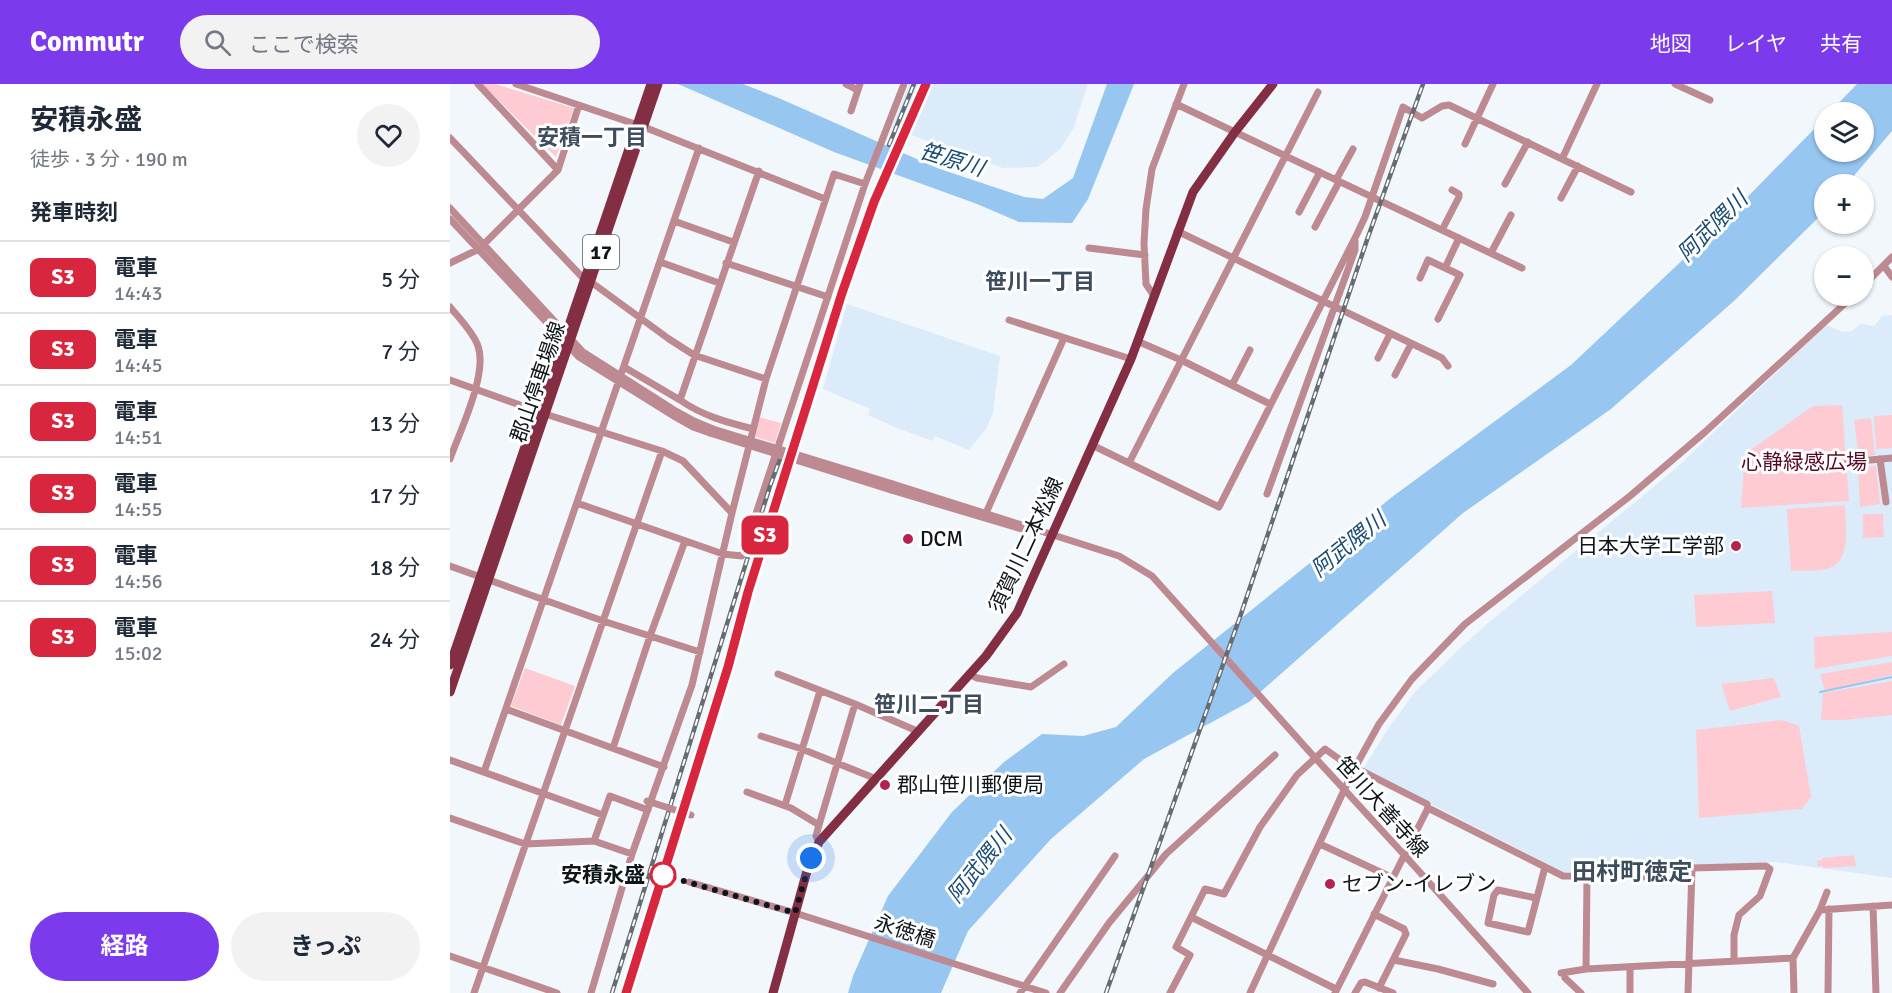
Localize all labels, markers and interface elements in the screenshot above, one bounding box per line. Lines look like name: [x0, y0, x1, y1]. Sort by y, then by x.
search box: [180, 15, 600, 69]
text: Commutr: [30, 25, 144, 59]
icon: search: [201, 26, 234, 59]
text: ここで検索: [249, 31, 359, 58]
text: 地図: [1650, 31, 1692, 57]
text: レイヤ: [1725, 31, 1787, 57]
text: 共有: [1820, 31, 1862, 57]
map controls: [1814, 102, 1874, 306]
button: layers: [1814, 102, 1874, 162]
text: 安積永盛: [30, 103, 142, 137]
button: heart: [357, 104, 420, 167]
district label: 安積一丁目: [537, 124, 647, 151]
water label: 笹原川: [916, 137, 989, 183]
text: 徒歩 · 3 分 · 190 m: [30, 147, 188, 172]
button: +: [1814, 174, 1874, 234]
water label: 阿武隈川: [1672, 184, 1754, 267]
text: 発車時刻: [30, 199, 118, 226]
road number: 17: [583, 235, 619, 269]
button: −: [1814, 246, 1874, 306]
text: 電車: [114, 254, 158, 281]
text: S3: [51, 264, 75, 290]
text: 5 分: [381, 266, 420, 293]
district label: 笹川一丁目: [985, 268, 1095, 295]
text: 14:43: [114, 281, 163, 306]
street label: 郡山停車場線: [505, 318, 571, 446]
text: 電車: [114, 326, 158, 353]
text: S3: [51, 336, 75, 362]
text: 7 分: [381, 338, 420, 365]
text: 14:45: [114, 353, 163, 378]
text: 電車: [114, 398, 158, 425]
text: S3: [51, 408, 75, 434]
text: 13 分: [369, 410, 420, 437]
text: 14:51: [114, 425, 163, 450]
park label: 心静緑感広場: [1741, 449, 1867, 475]
text: 電車: [114, 470, 158, 497]
street label: 須賀川二本松線: [983, 473, 1069, 617]
text: S3: [51, 480, 75, 506]
text: 17 分: [369, 482, 420, 509]
text: 14:55: [114, 497, 163, 522]
water label: 阿武隈川: [1306, 505, 1393, 583]
line badge: S3: [738, 516, 792, 554]
text: S3: [753, 522, 777, 548]
place label: DCM: [920, 526, 963, 552]
marker: DCM: [901, 532, 915, 546]
place label: 日本大学工学部: [1577, 533, 1724, 559]
marker: 日本大学工学部: [1729, 539, 1743, 553]
text: 電車: [114, 542, 158, 569]
text: S3: [51, 552, 75, 578]
text: 18 分: [369, 554, 420, 581]
text: 14:56: [114, 569, 163, 594]
text: 電車: [114, 614, 158, 641]
text: S3: [51, 624, 75, 650]
text: 24 分: [369, 626, 420, 653]
text: 15:02: [114, 641, 163, 666]
district label: 笹川二丁目: [874, 691, 984, 718]
street label: 笹川大善寺線: [1330, 751, 1434, 863]
place label: 郡山笹川郵便局: [897, 772, 1044, 798]
marker: 郡山笹川郵便局: [878, 778, 892, 792]
water label: 阿武隈川: [941, 821, 1019, 908]
your location: [796, 843, 826, 873]
district label: 田村町徳定: [1572, 857, 1692, 887]
place label: 安積永盛: [561, 862, 645, 888]
marker: 安積永盛: [650, 862, 676, 888]
place label: セブン-イレブン: [1342, 871, 1496, 897]
marker: セブン-イレブン: [1323, 877, 1337, 891]
street label: 永徳橋: [871, 909, 939, 953]
button: 経路: [30, 912, 219, 981]
button: きっぷ: [231, 912, 420, 981]

